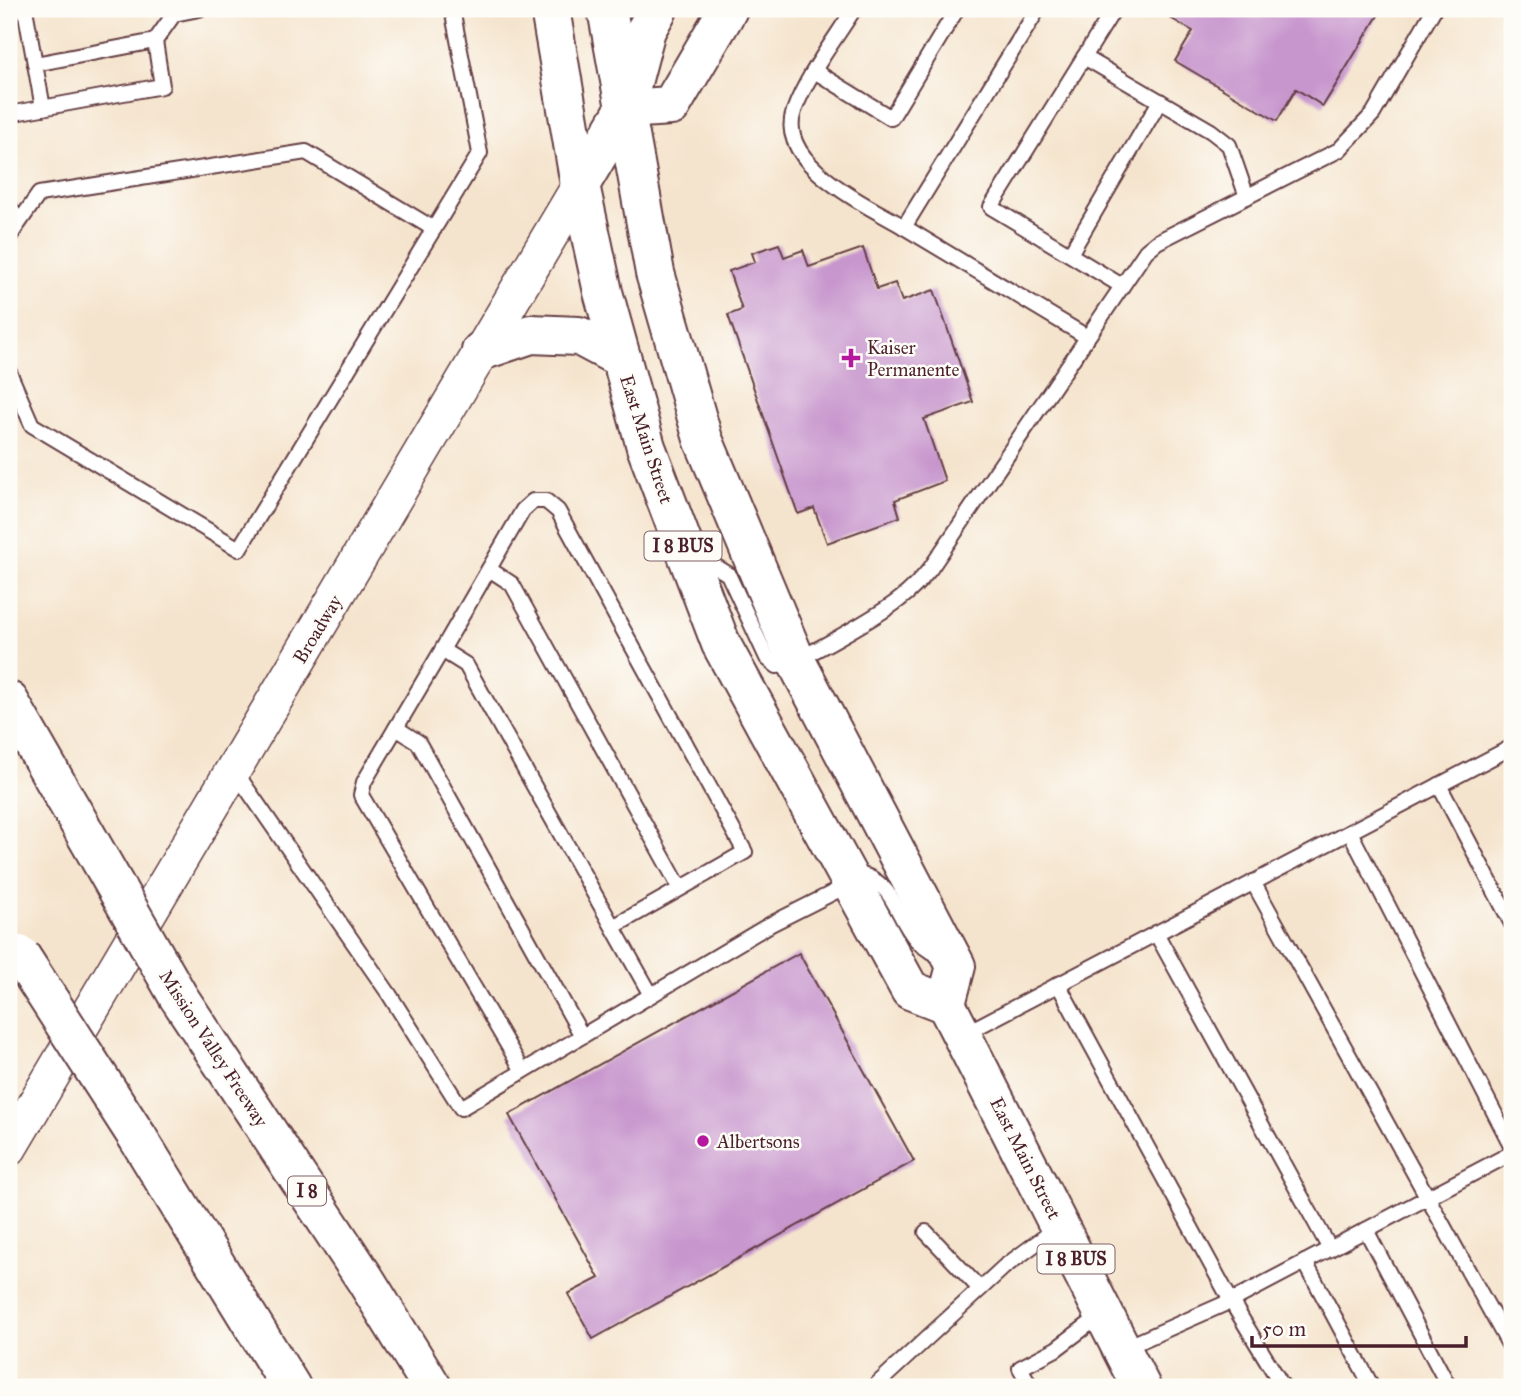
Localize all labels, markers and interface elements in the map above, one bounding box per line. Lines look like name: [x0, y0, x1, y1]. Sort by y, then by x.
place label: Kaiser Permanente: [867, 336, 960, 381]
marker: Kaiser Permanente: [841, 348, 861, 368]
street label: East Main Street: [615, 372, 678, 507]
road number: I 8 BUS: [644, 532, 722, 560]
street label: Broadway: [288, 590, 347, 668]
street label: Mission Valley Freeway: [154, 965, 274, 1132]
street label: East Main Street: [985, 1093, 1066, 1223]
place label: Albertsons: [716, 1130, 800, 1153]
marker: Albertsons: [695, 1133, 711, 1149]
road number: I 8: [288, 1176, 326, 1206]
road number: I 8 BUS: [1038, 1244, 1114, 1274]
scale bar: [1252, 1305, 1465, 1349]
text: 50 m: [1262, 1316, 1307, 1342]

